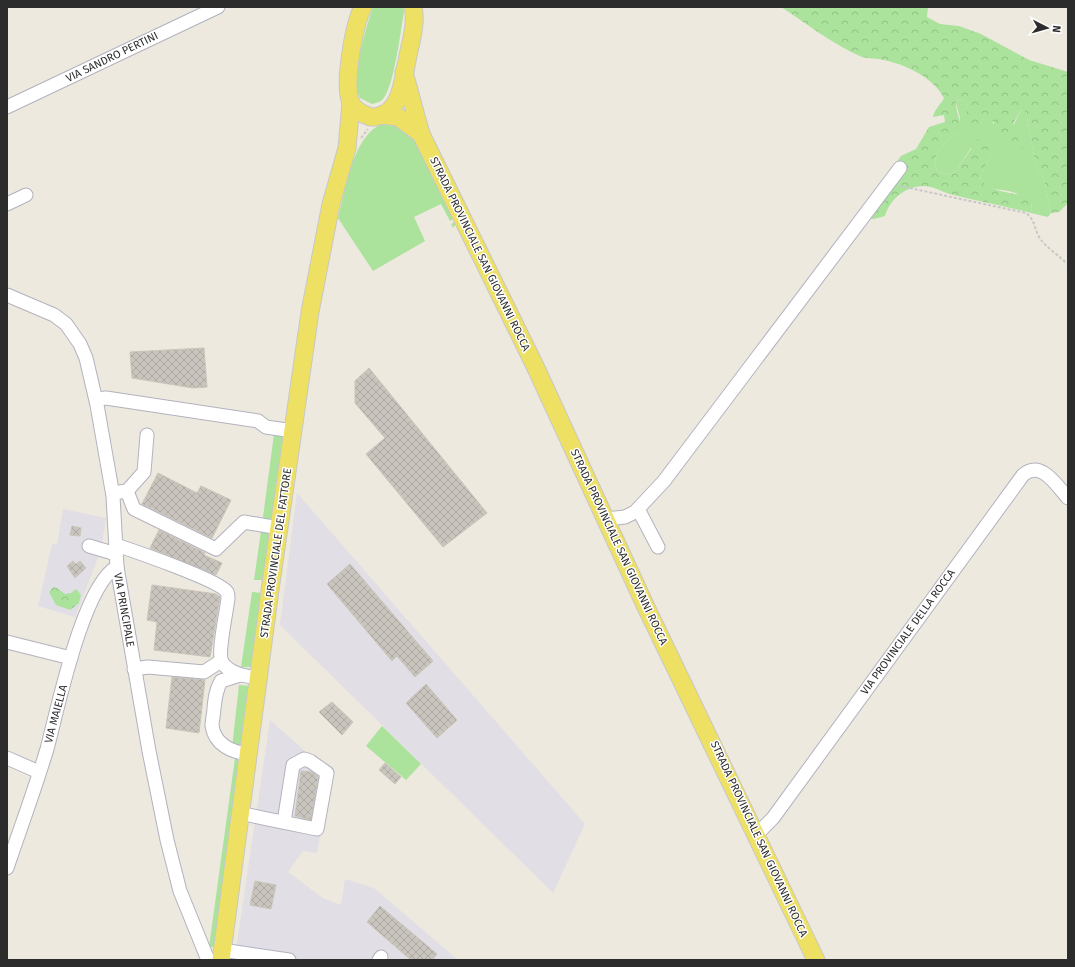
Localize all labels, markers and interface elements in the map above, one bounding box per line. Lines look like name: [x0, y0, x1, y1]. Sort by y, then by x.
north arrow: [1027, 8, 1067, 48]
text: N: [1050, 25, 1063, 33]
street label: VIA SANDRO PERTINI: [64, 29, 160, 85]
street label: STRADA PROVINCIALE SAN GIOVANNI ROCCA: [427, 155, 533, 354]
street label: STRADA PROVINCIALE SAN GIOVANNI ROCCA: [568, 447, 670, 648]
street label: STRADA PROVINCIALE DEL FATTORE: [258, 467, 294, 639]
street label: VIA PROVINCIALE DELLA ROCCA: [858, 566, 958, 697]
street label: VIA PRINCIPALE: [111, 572, 137, 648]
street label: VIA MAIELLA: [42, 683, 70, 745]
street label: STRADA PROVINCIALE SAN GIOVANNI ROCCA: [708, 739, 810, 940]

